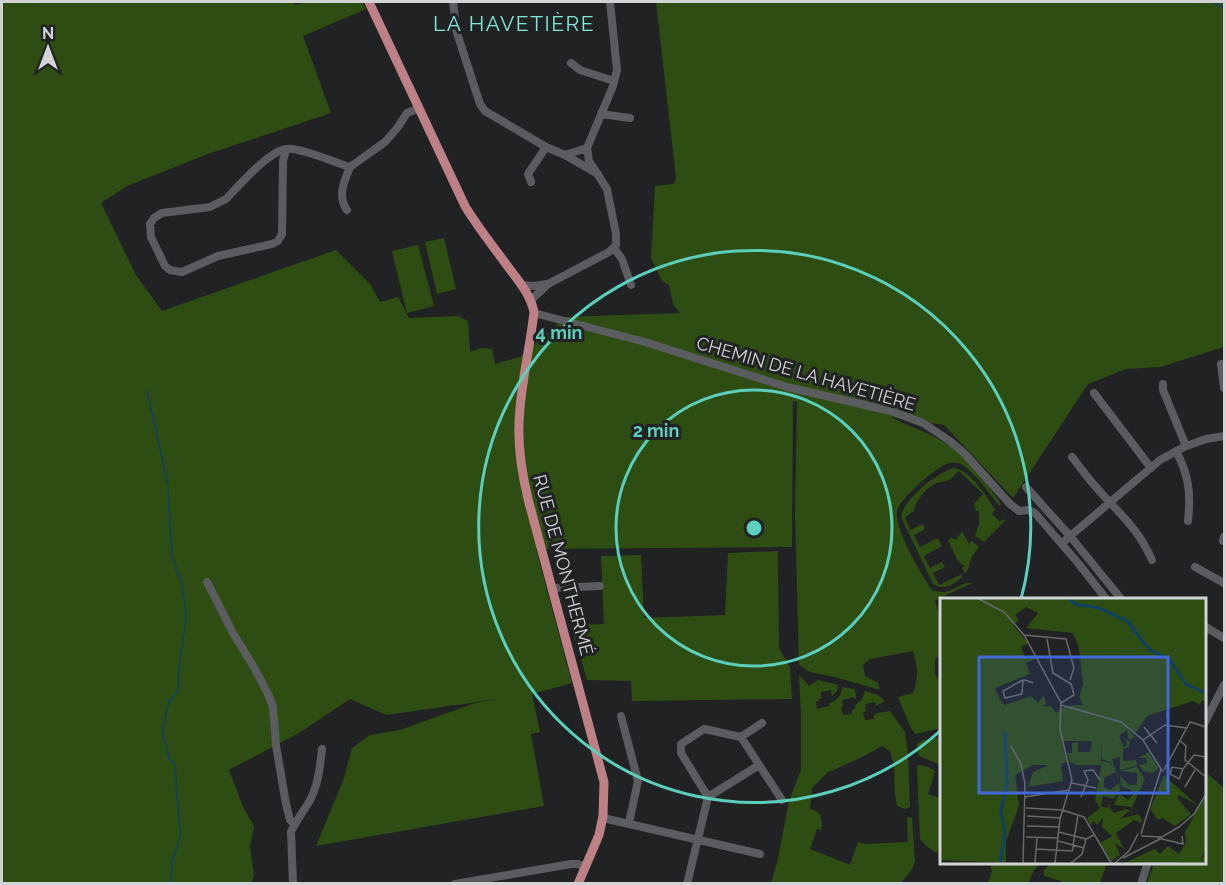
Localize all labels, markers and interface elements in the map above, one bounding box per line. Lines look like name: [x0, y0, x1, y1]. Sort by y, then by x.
district label: LA HAVETIÈRE: [433, 11, 595, 36]
north arrow: [18, 18, 78, 78]
text: N: [42, 24, 54, 43]
text: 4 min: [536, 322, 582, 343]
street label: CHEMIN DE LA HAVETIÈRE: [694, 331, 919, 415]
text: 2 min: [633, 420, 679, 441]
street label: RUE DE MONTHERMÉ: [529, 472, 599, 658]
centre of rings: [744, 518, 764, 538]
inset map: [940, 598, 1205, 864]

